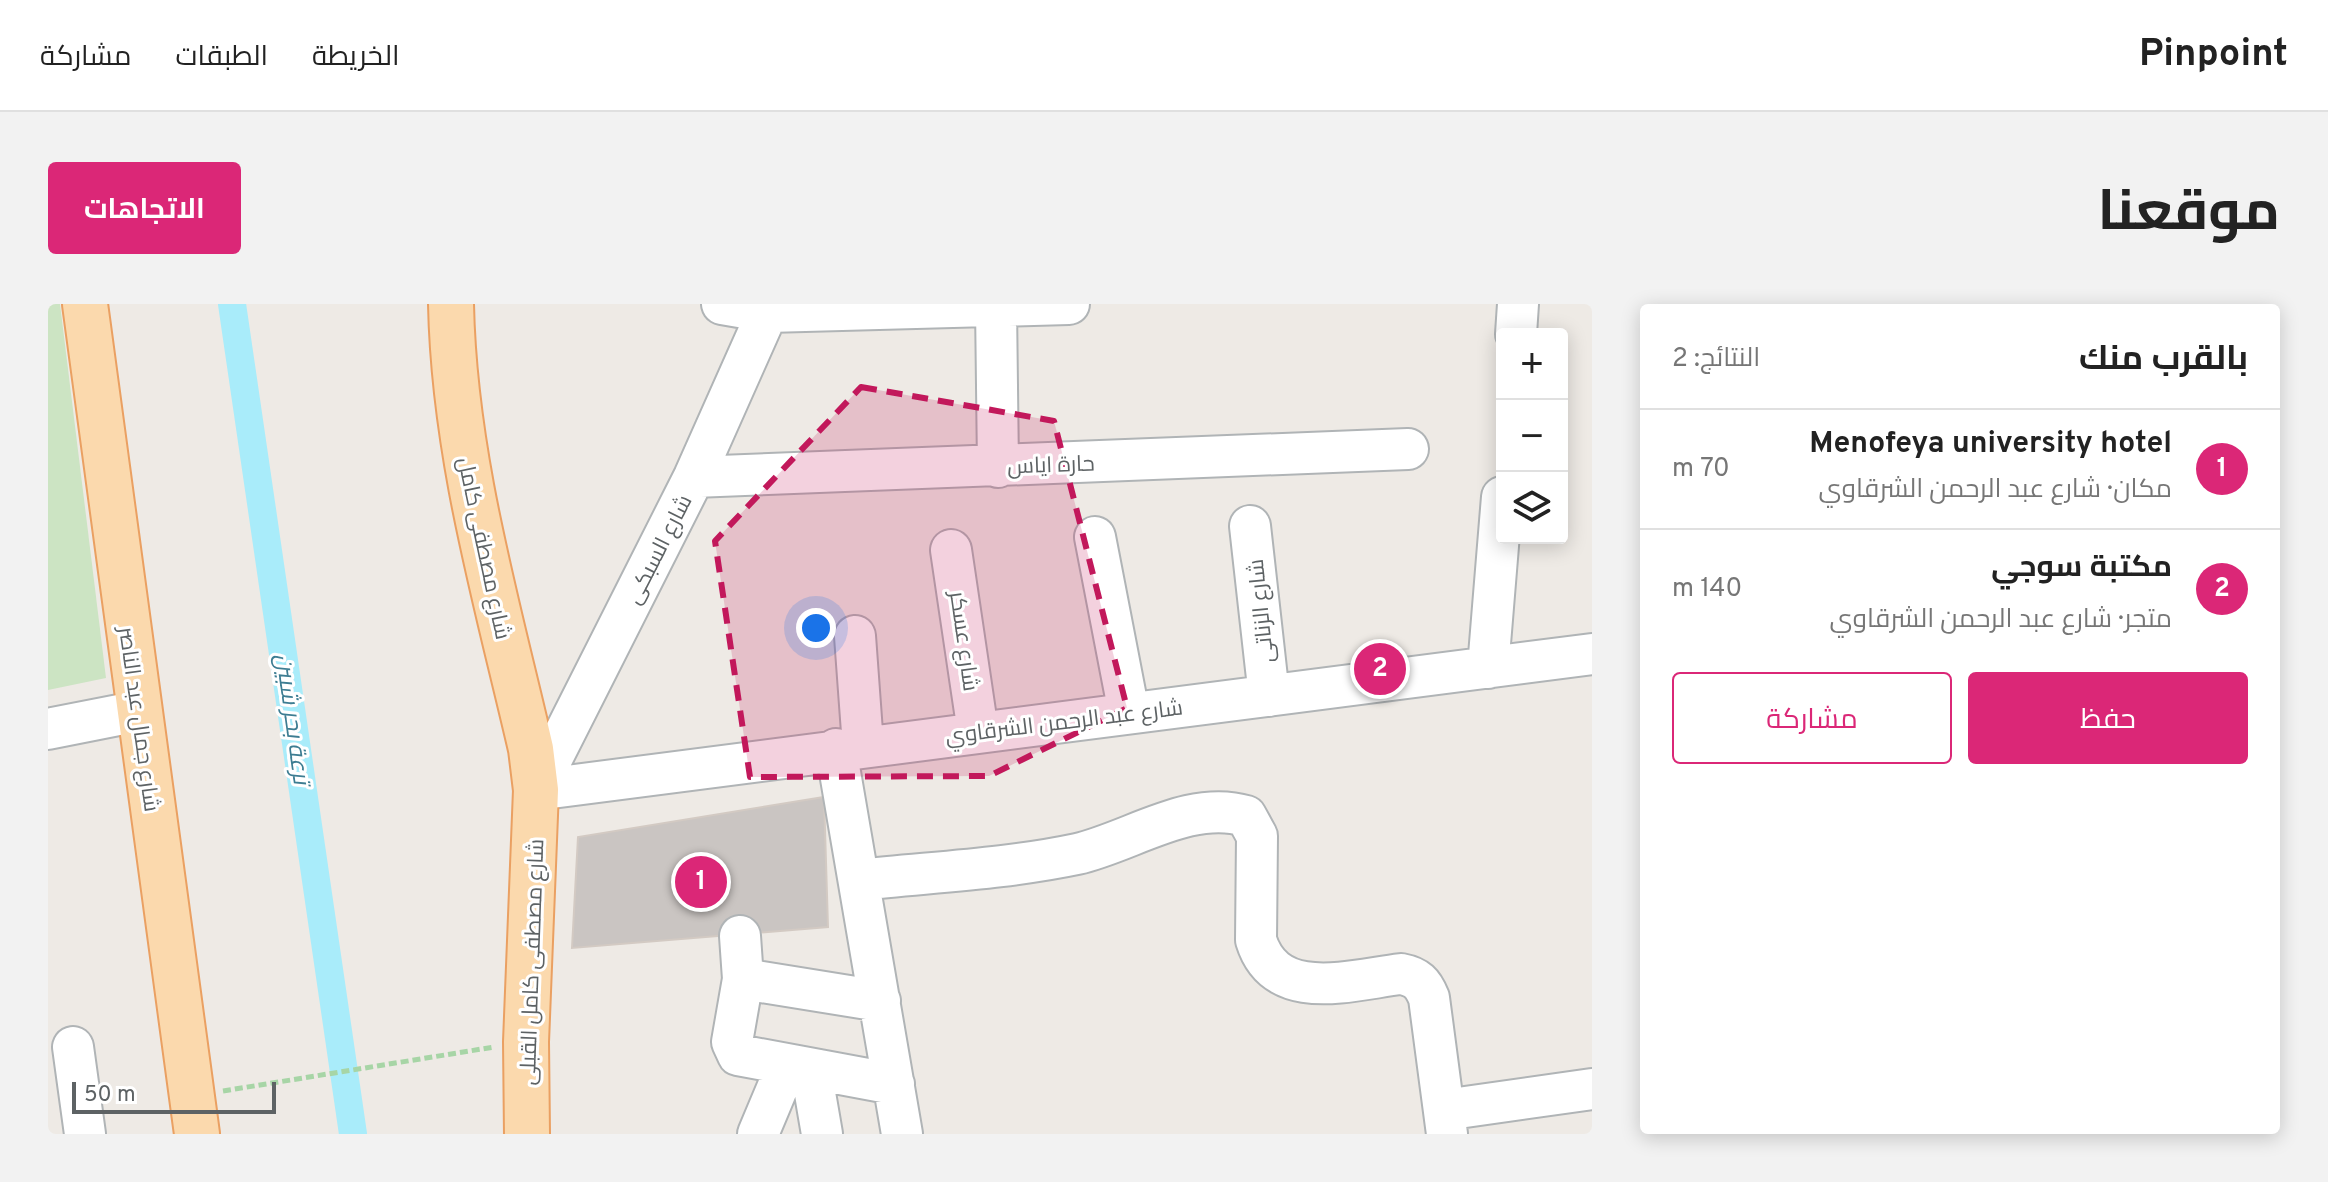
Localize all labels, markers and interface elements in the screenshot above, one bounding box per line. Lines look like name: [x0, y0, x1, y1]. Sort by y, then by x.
text: Pinpoint: [2139, 31, 2288, 80]
text: مشاركة: [40, 40, 131, 76]
text: الطبقات: [175, 40, 268, 76]
text: الخريطة: [312, 40, 399, 76]
button: الاتجاهات: [48, 162, 241, 254]
text: موقعنا: [2097, 180, 2280, 250]
map controls: [1496, 328, 1568, 544]
button: +: [1496, 328, 1568, 400]
text: بالقرب منك: [2079, 339, 2248, 382]
text: النتائج: 2: [1672, 343, 1760, 376]
button: −: [1496, 400, 1568, 472]
text: Menofeya university hotel: [1809, 426, 2172, 463]
street label: حارة اياس: [1007, 451, 1095, 482]
text: 70 m: [1672, 453, 1730, 486]
text: 1: [2217, 453, 2227, 486]
street label: شارع مصطفى كامل: [450, 455, 515, 642]
button: layers: [1496, 472, 1568, 544]
text: مكان · شارع عبد الرحمن الشرقاوي: [1818, 474, 2172, 507]
street label: شارع السبكى: [621, 491, 699, 609]
text: مكتبة سوجي: [1991, 550, 2172, 587]
street label: شارع الزناتى: [1244, 558, 1281, 664]
text: 140 m: [1672, 573, 1742, 606]
text: 2: [2214, 573, 2230, 606]
street label: شارع عسكر: [942, 588, 983, 693]
text: متجر · شارع عبد الرحمن الشرقاوي: [1829, 604, 2172, 637]
your location: [796, 608, 836, 648]
street label: شارع جمال عبد الناصر: [111, 623, 164, 814]
pin: 2: [1354, 639, 1406, 699]
water label: ترعة بحر شبين: [267, 652, 316, 791]
button: مشاركة: [1672, 672, 1952, 764]
button: حفظ: [1968, 672, 2248, 764]
street label: شارع عبد الرحمن الشرقاوي: [944, 696, 1185, 752]
street label: شارع مصطفى كامل القبلى: [516, 838, 551, 1086]
pin: 1: [675, 852, 727, 912]
scale bar: [72, 1078, 276, 1114]
text: 50 m: [84, 1082, 136, 1109]

